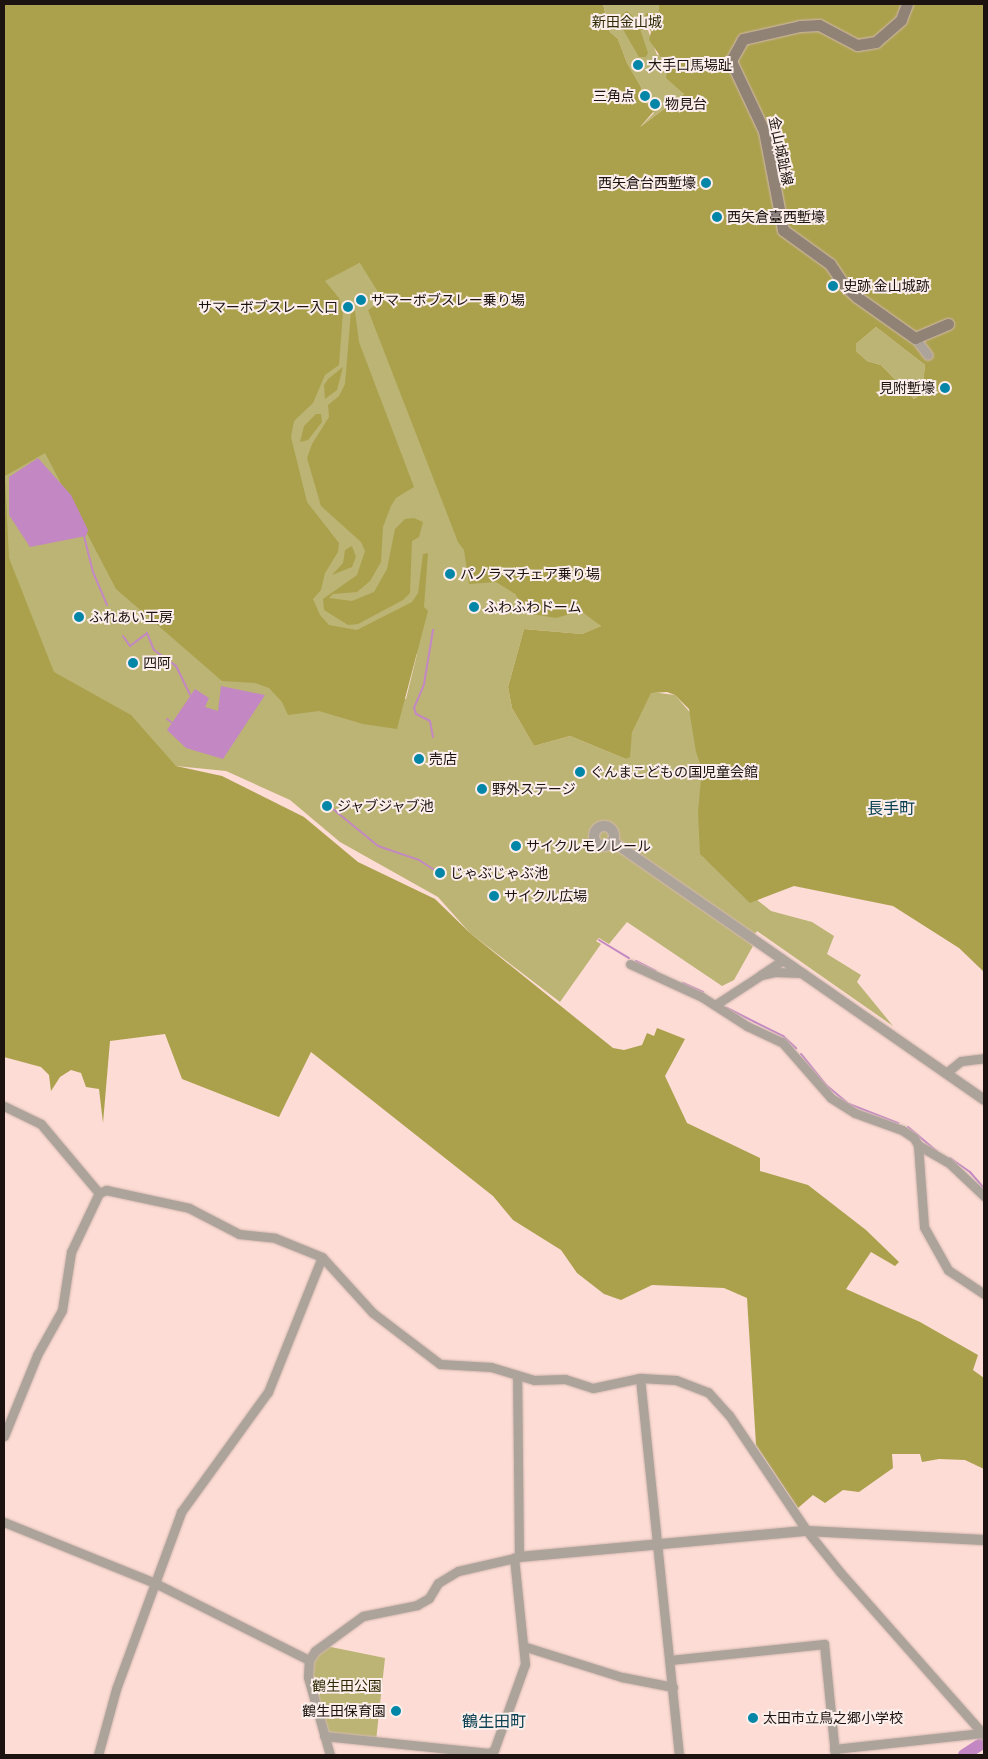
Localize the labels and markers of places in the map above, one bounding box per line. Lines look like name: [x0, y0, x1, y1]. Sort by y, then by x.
place label: 大手口馬場趾: [648, 57, 732, 73]
marker: 大手口馬場趾: [632, 59, 644, 71]
place label: 三角点: [593, 88, 635, 104]
marker: 三角点: [639, 90, 651, 102]
place label: 物見台: [665, 96, 707, 112]
marker: 物見台: [649, 98, 661, 110]
place label: 西矢倉台西塹壕: [598, 175, 696, 191]
marker: 西矢倉台西塹壕: [700, 177, 712, 189]
place label: 西矢倉臺西塹壕: [727, 209, 825, 225]
marker: 西矢倉臺西塹壕: [711, 211, 723, 223]
place label: 史跡 金山城跡: [843, 278, 930, 294]
marker: 史跡 金山城跡: [827, 280, 839, 292]
place label: サマーボブスレー乗り場: [371, 292, 525, 308]
marker: サマーボブスレー乗り場: [355, 294, 367, 306]
place label: サマーボブスレー入口: [198, 299, 338, 315]
marker: サマーボブスレー入口: [342, 301, 354, 313]
place label: 見附塹壕: [879, 380, 935, 396]
marker: 見附塹壕: [939, 382, 951, 394]
place label: パノラマチェア乗り場: [460, 566, 600, 582]
marker: パノラマチェア乗り場: [444, 568, 456, 580]
place label: ふわふわドーム: [484, 599, 582, 615]
marker: ふわふわドーム: [468, 601, 480, 613]
place label: ふれあい工房: [89, 609, 173, 625]
marker: ふれあい工房: [73, 611, 85, 623]
place label: 四阿: [143, 655, 171, 671]
marker: 四阿: [127, 657, 139, 669]
place label: 売店: [429, 751, 457, 767]
marker: 売店: [413, 753, 425, 765]
place label: ぐんまこどもの国児童会館: [590, 764, 758, 780]
marker: ぐんまこどもの国児童会館: [574, 766, 586, 778]
place label: 野外ステージ: [492, 781, 576, 797]
marker: 野外ステージ: [476, 783, 488, 795]
place label: ジャブジャブ池: [337, 798, 435, 814]
marker: ジャブジャブ池: [321, 800, 333, 812]
place label: サイクルモノレール: [526, 838, 652, 854]
marker: サイクルモノレール: [510, 840, 522, 852]
place label: じゃぶじゃぶ池: [450, 865, 548, 881]
marker: じゃぶじゃぶ池: [434, 867, 446, 879]
place label: サイクル広場: [504, 888, 588, 904]
marker: サイクル広場: [488, 890, 500, 902]
place label: 鶴生田保育園: [302, 1703, 386, 1719]
marker: 鶴生田保育園: [390, 1705, 402, 1717]
place label: 太田市立鳥之郷小学校: [763, 1710, 903, 1726]
marker: 太田市立鳥之郷小学校: [747, 1712, 759, 1724]

